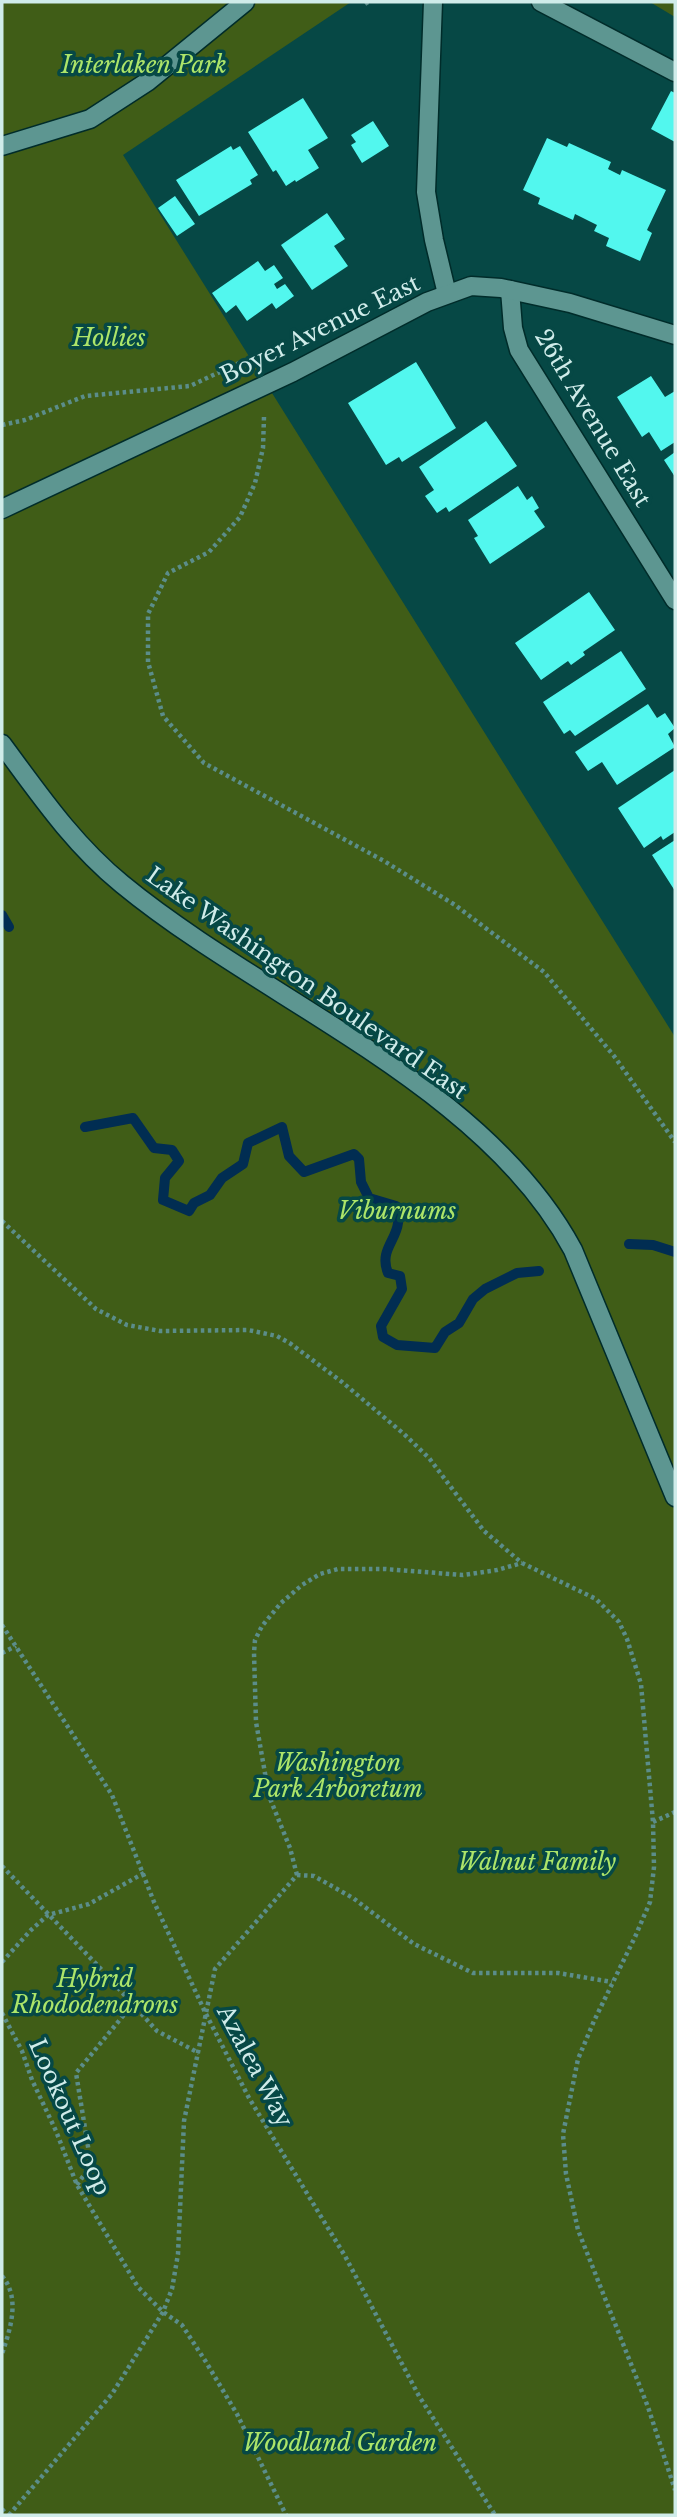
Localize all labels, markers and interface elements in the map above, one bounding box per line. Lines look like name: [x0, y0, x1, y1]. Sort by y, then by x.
park label: Interlaken Park: [60, 51, 227, 79]
street label: Boyer Avenue East: [216, 268, 425, 389]
park label: Hollies: [71, 324, 146, 352]
street label: 26th Avenue East: [529, 324, 657, 512]
street label: Lake Washington Boulevard East: [141, 861, 473, 1105]
park label: Viburnums: [338, 1197, 456, 1225]
park label: Washington Park Arboretum: [252, 1749, 423, 1803]
park label: Walnut Family: [458, 1848, 616, 1876]
park label: Hybrid Rhododendrons: [11, 1965, 178, 2019]
street label: Azalea Way: [211, 1999, 299, 2132]
street label: Lookout Loop: [23, 2034, 117, 2200]
park label: Woodland Garden: [243, 2429, 437, 2457]

